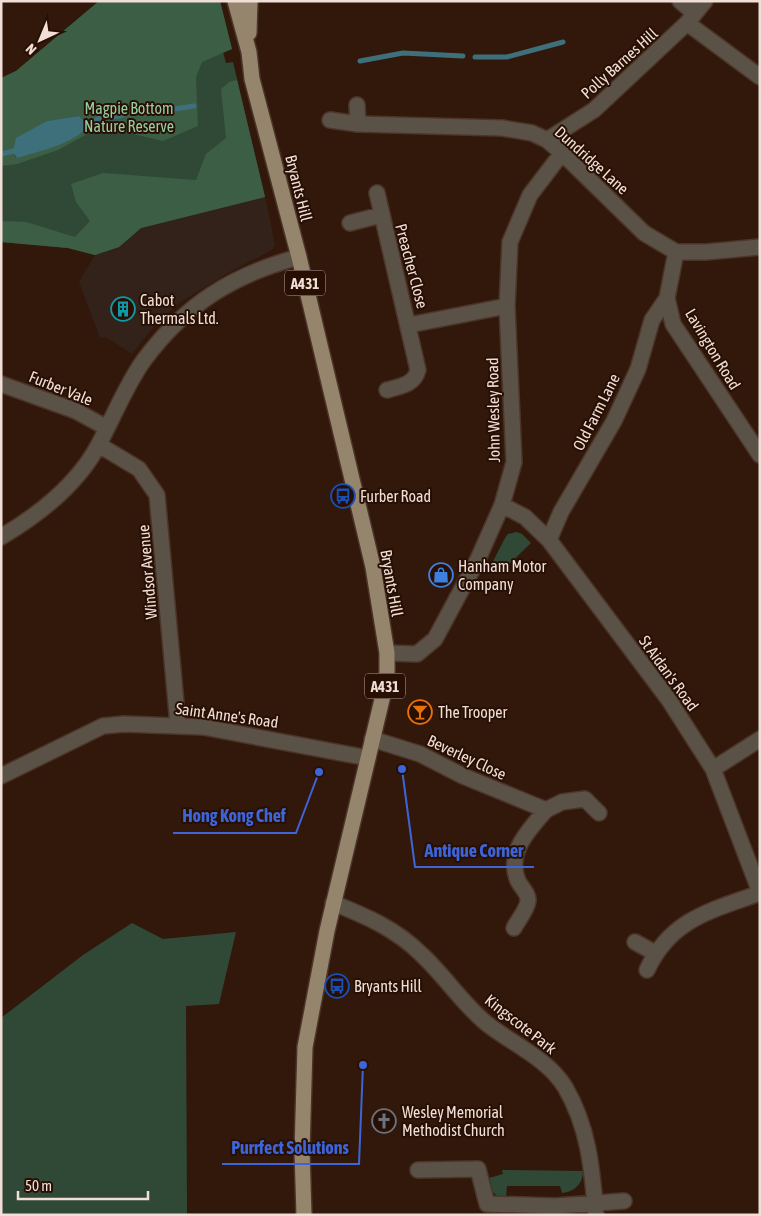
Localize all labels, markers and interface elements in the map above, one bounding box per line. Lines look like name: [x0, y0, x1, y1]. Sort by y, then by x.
north arrow: [15, 15, 65, 65]
street label: Polly Barnes Hill: [577, 24, 662, 103]
text: N: [22, 41, 39, 58]
park label: Magpie Bottom Nature Reserve: [84, 99, 174, 135]
street label: Dundridge Lane: [551, 122, 632, 198]
street label: Bryants Hill: [281, 153, 316, 224]
street label: Preacher Close: [392, 222, 432, 310]
road number: A431: [285, 270, 325, 296]
place label: Cabot Thermals Ltd.: [140, 291, 219, 327]
building icon: Cabot Thermals Ltd.: [110, 296, 136, 322]
street label: Lavington Road: [681, 305, 744, 393]
street label: John Wesley Road: [483, 357, 504, 463]
street label: Furber Vale: [27, 367, 95, 409]
street label: Old Farm Lane: [569, 371, 623, 453]
bus stop icon: Furber Road: [330, 483, 356, 509]
place label: Furber Road: [360, 487, 431, 505]
street label: Windsor Avenue: [134, 524, 160, 620]
street label: Bryants Hill: [376, 548, 407, 619]
place label: Hanham Motor Company: [458, 557, 547, 594]
shop icon: Hanham Motor Company: [428, 562, 454, 588]
street label: St Aidan's Road: [636, 632, 702, 714]
road number: A431: [365, 674, 405, 698]
street label: Saint Anne's Road: [174, 699, 280, 731]
bar icon: The Trooper: [407, 699, 433, 725]
place label: The Trooper: [438, 703, 508, 722]
street label: Beverley Close: [424, 731, 509, 784]
callout: Hong Kong Chef: [173, 800, 296, 833]
text: Hong Kong Chef: [182, 805, 287, 826]
callout: Antique Corner: [415, 834, 534, 867]
text: Antique Corner: [424, 840, 524, 861]
bus stop icon: Bryants Hill: [324, 973, 350, 999]
place label: Bryants Hill: [354, 977, 423, 996]
street label: Kingscote Park: [481, 990, 560, 1058]
place label: Wesley Memorial Methodist Church: [402, 1103, 505, 1139]
church icon: Wesley Memorial Methodist Church: [371, 1108, 397, 1134]
callout: Purrfect Solutions: [222, 1131, 359, 1164]
text: Purrfect Solutions: [231, 1137, 349, 1158]
scale bar: [18, 1168, 148, 1200]
text: 50 m: [25, 1177, 52, 1194]

